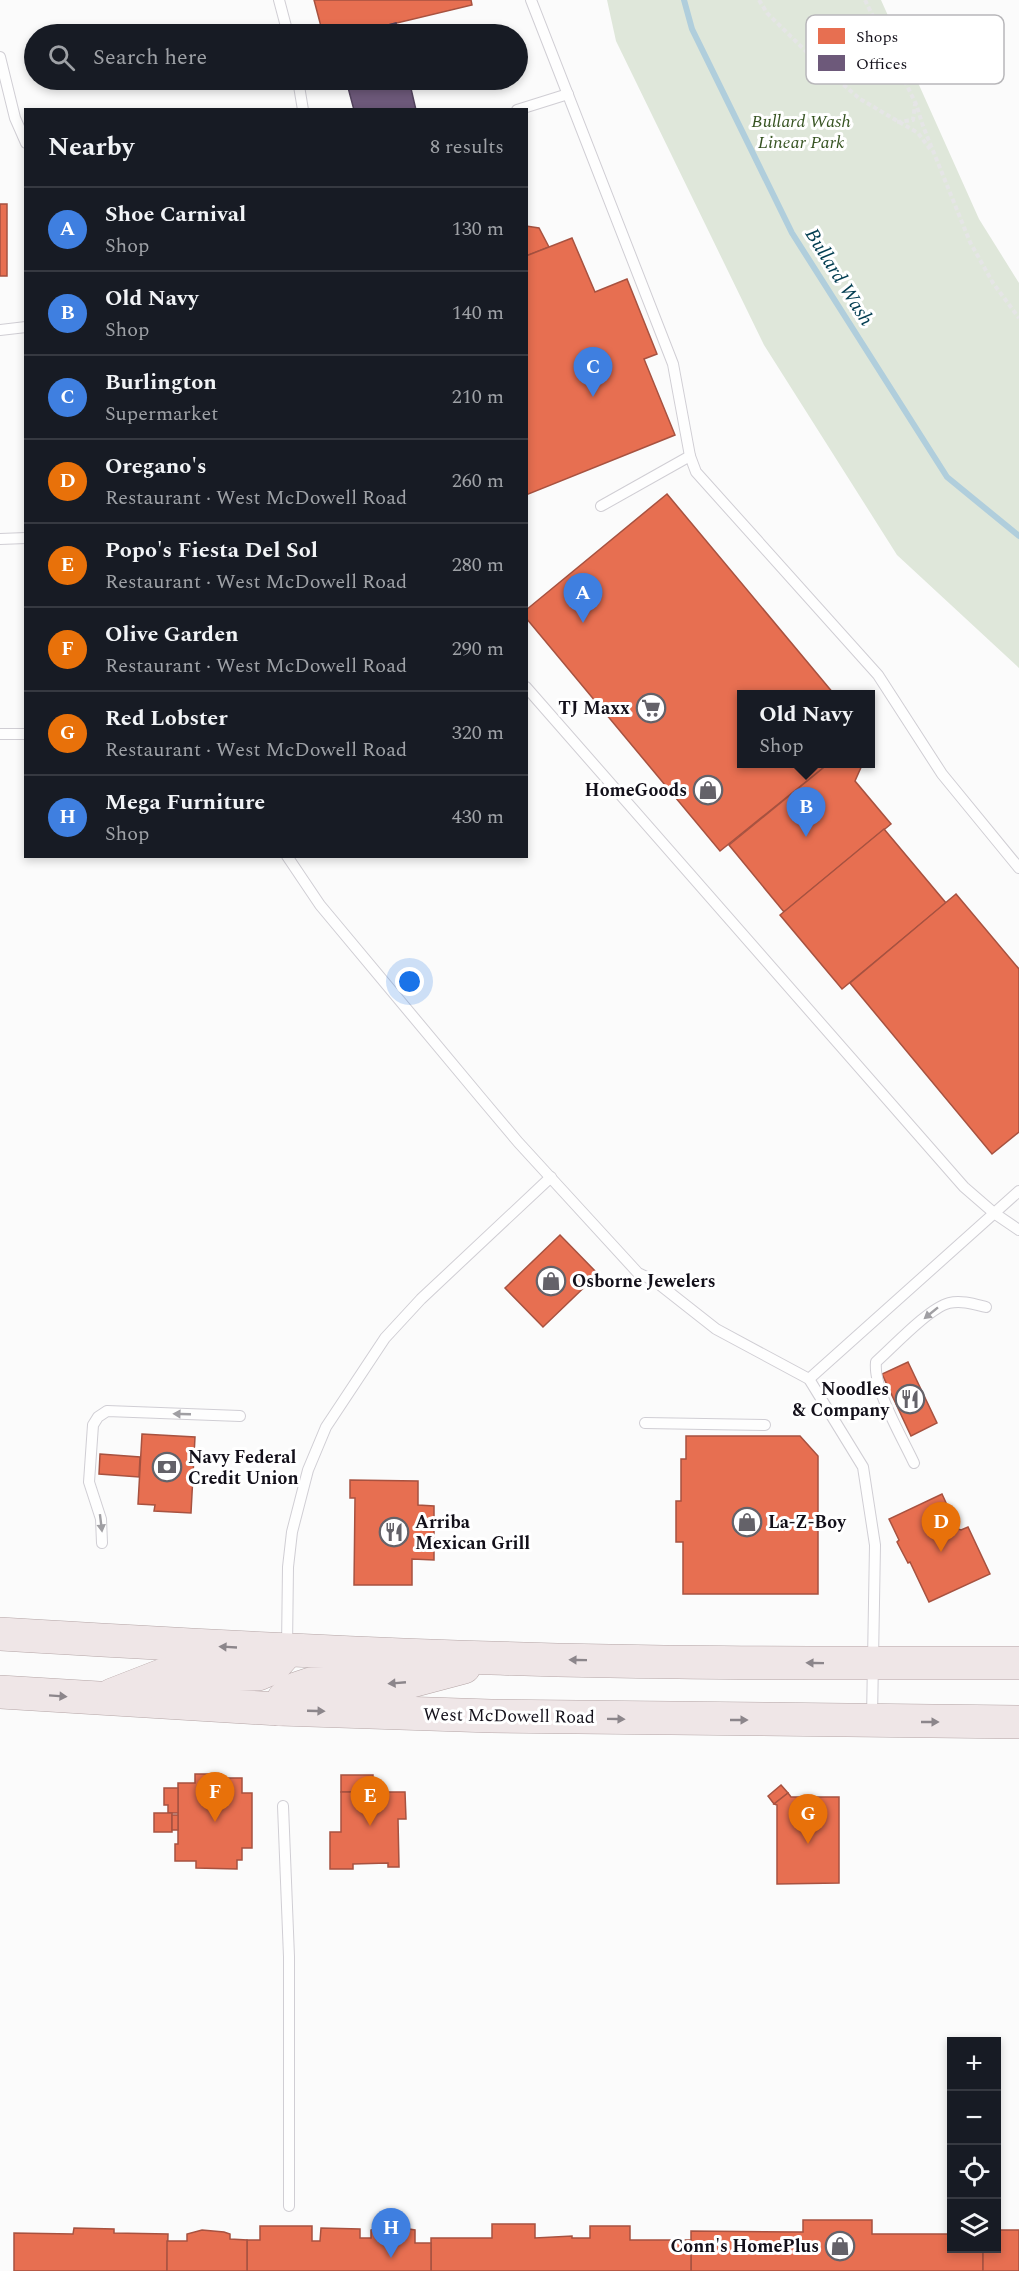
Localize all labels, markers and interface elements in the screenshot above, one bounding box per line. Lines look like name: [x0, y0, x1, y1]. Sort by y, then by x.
legend: [806, 15, 1004, 84]
search box: [24, 24, 528, 90]
text: Shops: [856, 25, 898, 49]
icon: search: [45, 41, 78, 74]
text: Search here: [93, 41, 207, 74]
text: Offices: [856, 52, 907, 76]
park label: Bullard Wash Linear Park: [751, 108, 851, 156]
text: Nearby: [48, 127, 134, 167]
text: 8 results: [430, 132, 504, 162]
text: Shoe Carnival: [105, 198, 246, 231]
text: A: [60, 214, 75, 244]
text: 130 m: [452, 214, 504, 244]
water label: Bullard Wash: [797, 222, 881, 332]
text: Shop: [105, 231, 149, 261]
text: Old Navy: [105, 282, 199, 315]
text: B: [60, 298, 75, 328]
text: 140 m: [452, 298, 504, 328]
text: Shop: [105, 315, 149, 345]
pin: C: [574, 348, 612, 397]
text: Burlington: [105, 366, 217, 399]
text: C: [60, 382, 75, 412]
text: 210 m: [452, 382, 504, 412]
text: Supermarket: [105, 399, 218, 429]
text: Oregano's: [105, 450, 207, 483]
text: D: [59, 466, 76, 496]
text: 260 m: [452, 466, 504, 496]
text: Restaurant · West McDowell Road: [105, 483, 407, 513]
text: Popo's Fiesta Del Sol: [105, 534, 318, 567]
text: E: [61, 550, 74, 580]
text: 280 m: [452, 550, 504, 580]
text: Restaurant · West McDowell Road: [105, 567, 407, 597]
pin: A: [564, 574, 602, 623]
text: Olive Garden: [105, 618, 239, 651]
text: F: [61, 634, 74, 664]
text: 290 m: [452, 634, 504, 664]
text: Restaurant · West McDowell Road: [105, 651, 407, 681]
popup: [737, 690, 875, 768]
supermarket icon: TJ Maxx: [635, 692, 667, 724]
place label: TJ Maxx: [558, 695, 630, 722]
text: Old Navy: [759, 698, 853, 731]
text: Red Lobster: [105, 702, 228, 735]
text: G: [60, 718, 75, 748]
text: 320 m: [452, 718, 504, 748]
text: Shop: [759, 731, 804, 761]
text: Restaurant · West McDowell Road: [105, 735, 407, 765]
shop icon: HomeGoods: [692, 774, 724, 806]
place label: HomeGoods: [585, 777, 687, 804]
text: Mega Furniture: [105, 786, 265, 819]
pin: B: [786, 788, 826, 837]
text: H: [59, 802, 76, 832]
text: 430 m: [452, 802, 504, 832]
text: Shop: [105, 819, 149, 849]
your location: [395, 967, 424, 996]
shop icon: Osborne Jewelers: [535, 1265, 567, 1297]
place label: Osborne Jewelers: [572, 1268, 716, 1295]
one-way arrow: [924, 1307, 939, 1319]
place label: Noodles & Company: [792, 1376, 890, 1424]
restaurant icon: Noodles & Company: [894, 1383, 926, 1415]
one-way arrow: [172, 1409, 191, 1418]
place label: Navy Federal Credit Union: [188, 1444, 299, 1492]
bank icon: Navy Federal Credit Union: [151, 1451, 183, 1483]
pin: D: [922, 1502, 960, 1552]
shop icon: La-Z-Boy: [731, 1506, 763, 1538]
place label: Arriba Mexican Grill: [415, 1509, 530, 1557]
place label: La-Z-Boy: [768, 1509, 847, 1536]
one-way arrow: [96, 1513, 105, 1532]
restaurant icon: Arriba Mexican Grill: [378, 1516, 410, 1548]
one-way arrow: [219, 1643, 238, 1652]
one-way arrow: [569, 1655, 588, 1664]
one-way arrow: [806, 1658, 825, 1668]
one-way arrow: [387, 1678, 406, 1688]
one-way arrow: [49, 1691, 68, 1701]
street label: West McDowell Road: [423, 1701, 595, 1731]
one-way arrow: [306, 1706, 325, 1715]
one-way arrow: [606, 1714, 625, 1724]
one-way arrow: [730, 1715, 749, 1725]
one-way arrow: [921, 1717, 940, 1727]
pin: F: [196, 1772, 234, 1822]
pin: E: [350, 1776, 389, 1826]
pin: G: [788, 1794, 828, 1844]
map controls: [947, 2037, 1001, 2253]
button: +: [947, 2037, 1001, 2091]
button: −: [947, 2091, 1001, 2145]
button: locate: [947, 2145, 1001, 2199]
button: layers: [947, 2199, 1001, 2253]
pin: H: [372, 2208, 410, 2258]
shop icon: Conn's HomePlus: [824, 2230, 856, 2262]
place label: Conn's HomePlus: [671, 2233, 819, 2260]

